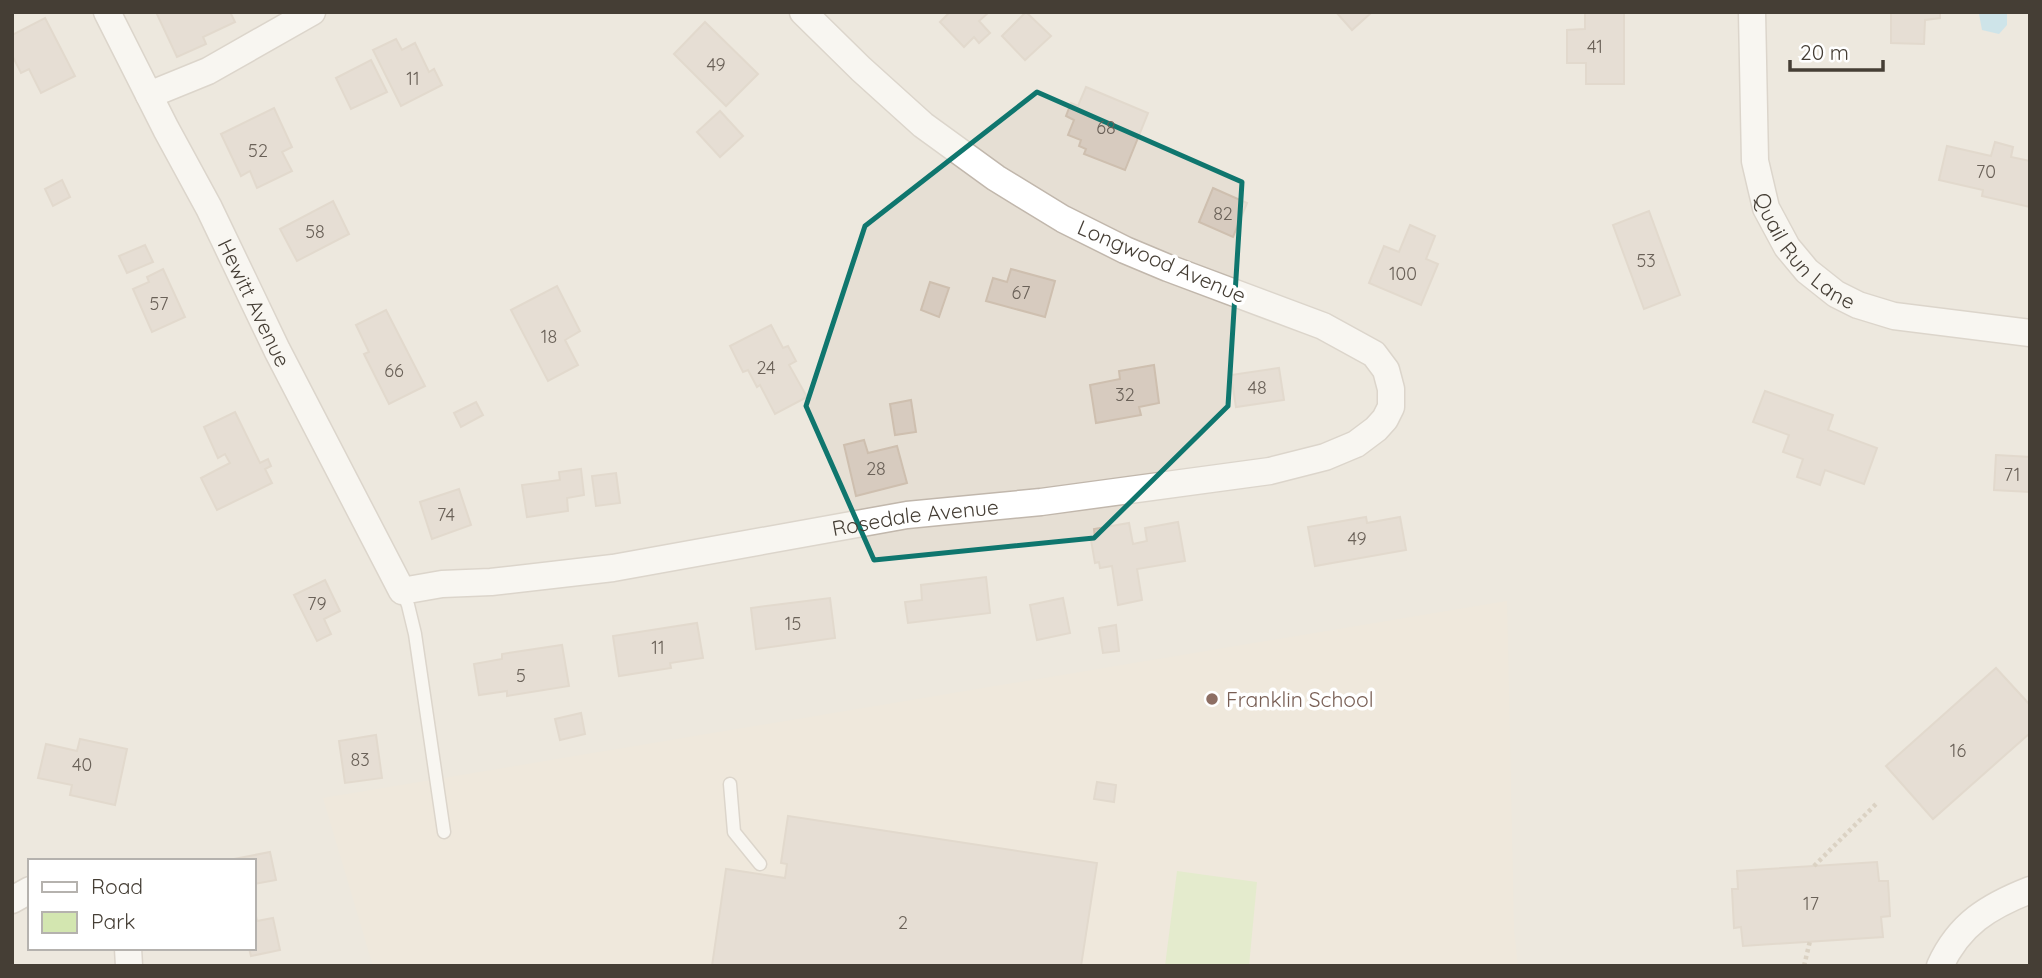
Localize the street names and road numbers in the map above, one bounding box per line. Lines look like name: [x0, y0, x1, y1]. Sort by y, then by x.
street label: Quail Run Lane: [1750, 190, 1860, 315]
street label: Longwood Avenue: [1074, 214, 1250, 308]
street label: Hewitt Avenue: [213, 234, 296, 371]
street label: Rosedale Avenue: [830, 493, 1000, 541]

